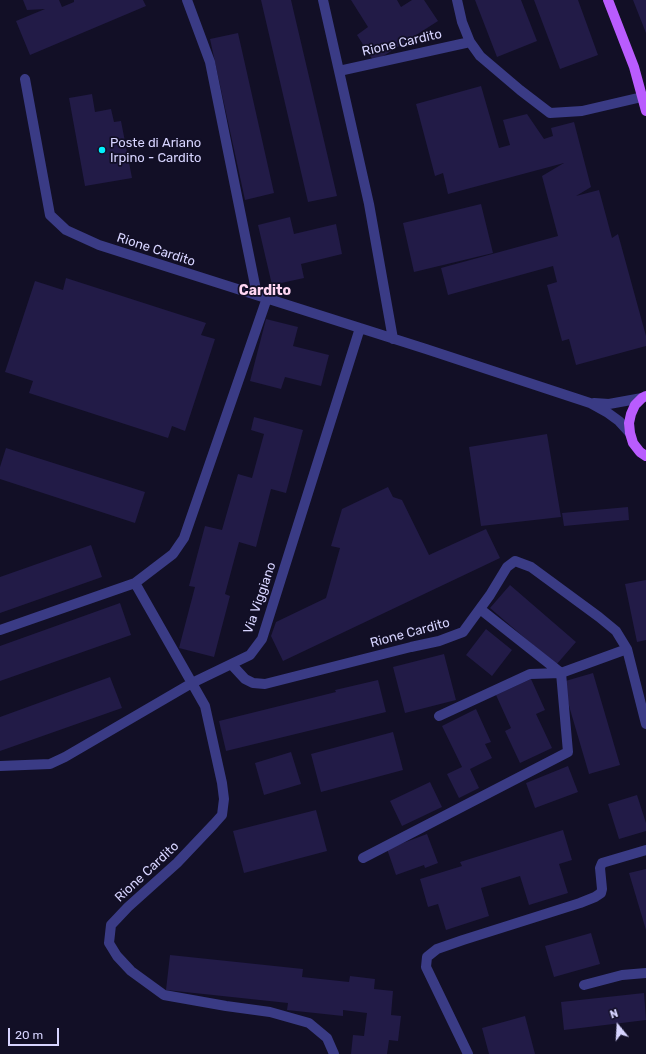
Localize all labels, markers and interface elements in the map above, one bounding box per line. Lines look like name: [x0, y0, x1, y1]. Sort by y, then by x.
street label: Rione Cardito: [361, 26, 443, 60]
place label: Poste di Ariano Irpino - Cardito: [110, 135, 201, 166]
marker: Poste di Ariano Irpino - Cardito: [97, 145, 107, 155]
street label: Rione Cardito: [115, 230, 197, 270]
district label: Cardito: [239, 283, 291, 299]
street label: Via Viggiano: [240, 560, 280, 636]
street label: Rione Cardito: [369, 615, 451, 651]
street label: Rione Cardito: [112, 838, 182, 906]
north arrow: [598, 1006, 638, 1046]
text: N: [608, 1007, 620, 1022]
scale bar: [10, 1020, 61, 1046]
text: 20 m: [15, 1028, 43, 1042]

